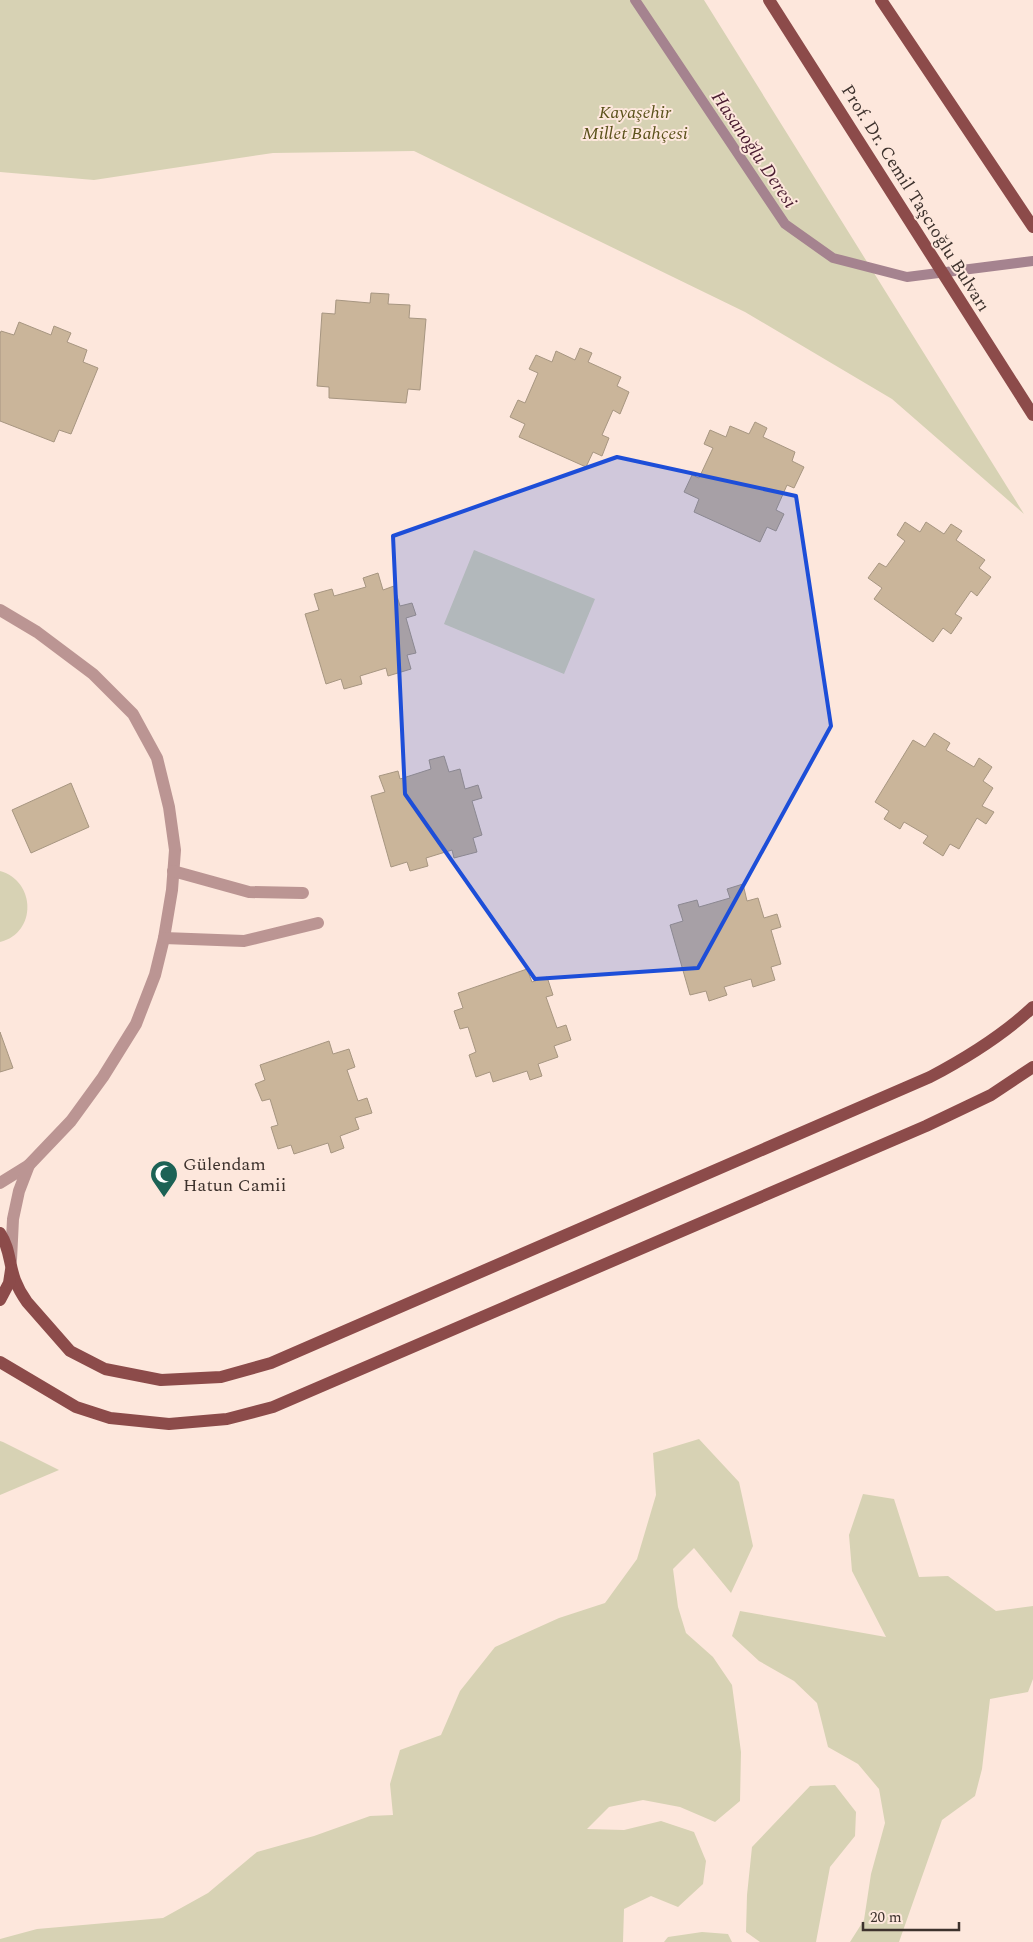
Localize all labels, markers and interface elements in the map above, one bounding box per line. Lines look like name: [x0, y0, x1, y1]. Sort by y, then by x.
street label: Prof. Dr. Cemil Taşcıoğlu Bulvarı: [834, 79, 997, 317]
water label: Hasanoğlu Deresi: [704, 85, 804, 214]
park label: Kayaşehir Millet Bahçesi: [582, 99, 688, 147]
place label: Gülendam Hatun Camii: [183, 1151, 286, 1199]
mosque icon: Gülendam Hatun Camii: [149, 1159, 179, 1198]
scale bar: [863, 1900, 959, 1932]
text: 20 m: [870, 1906, 902, 1929]

